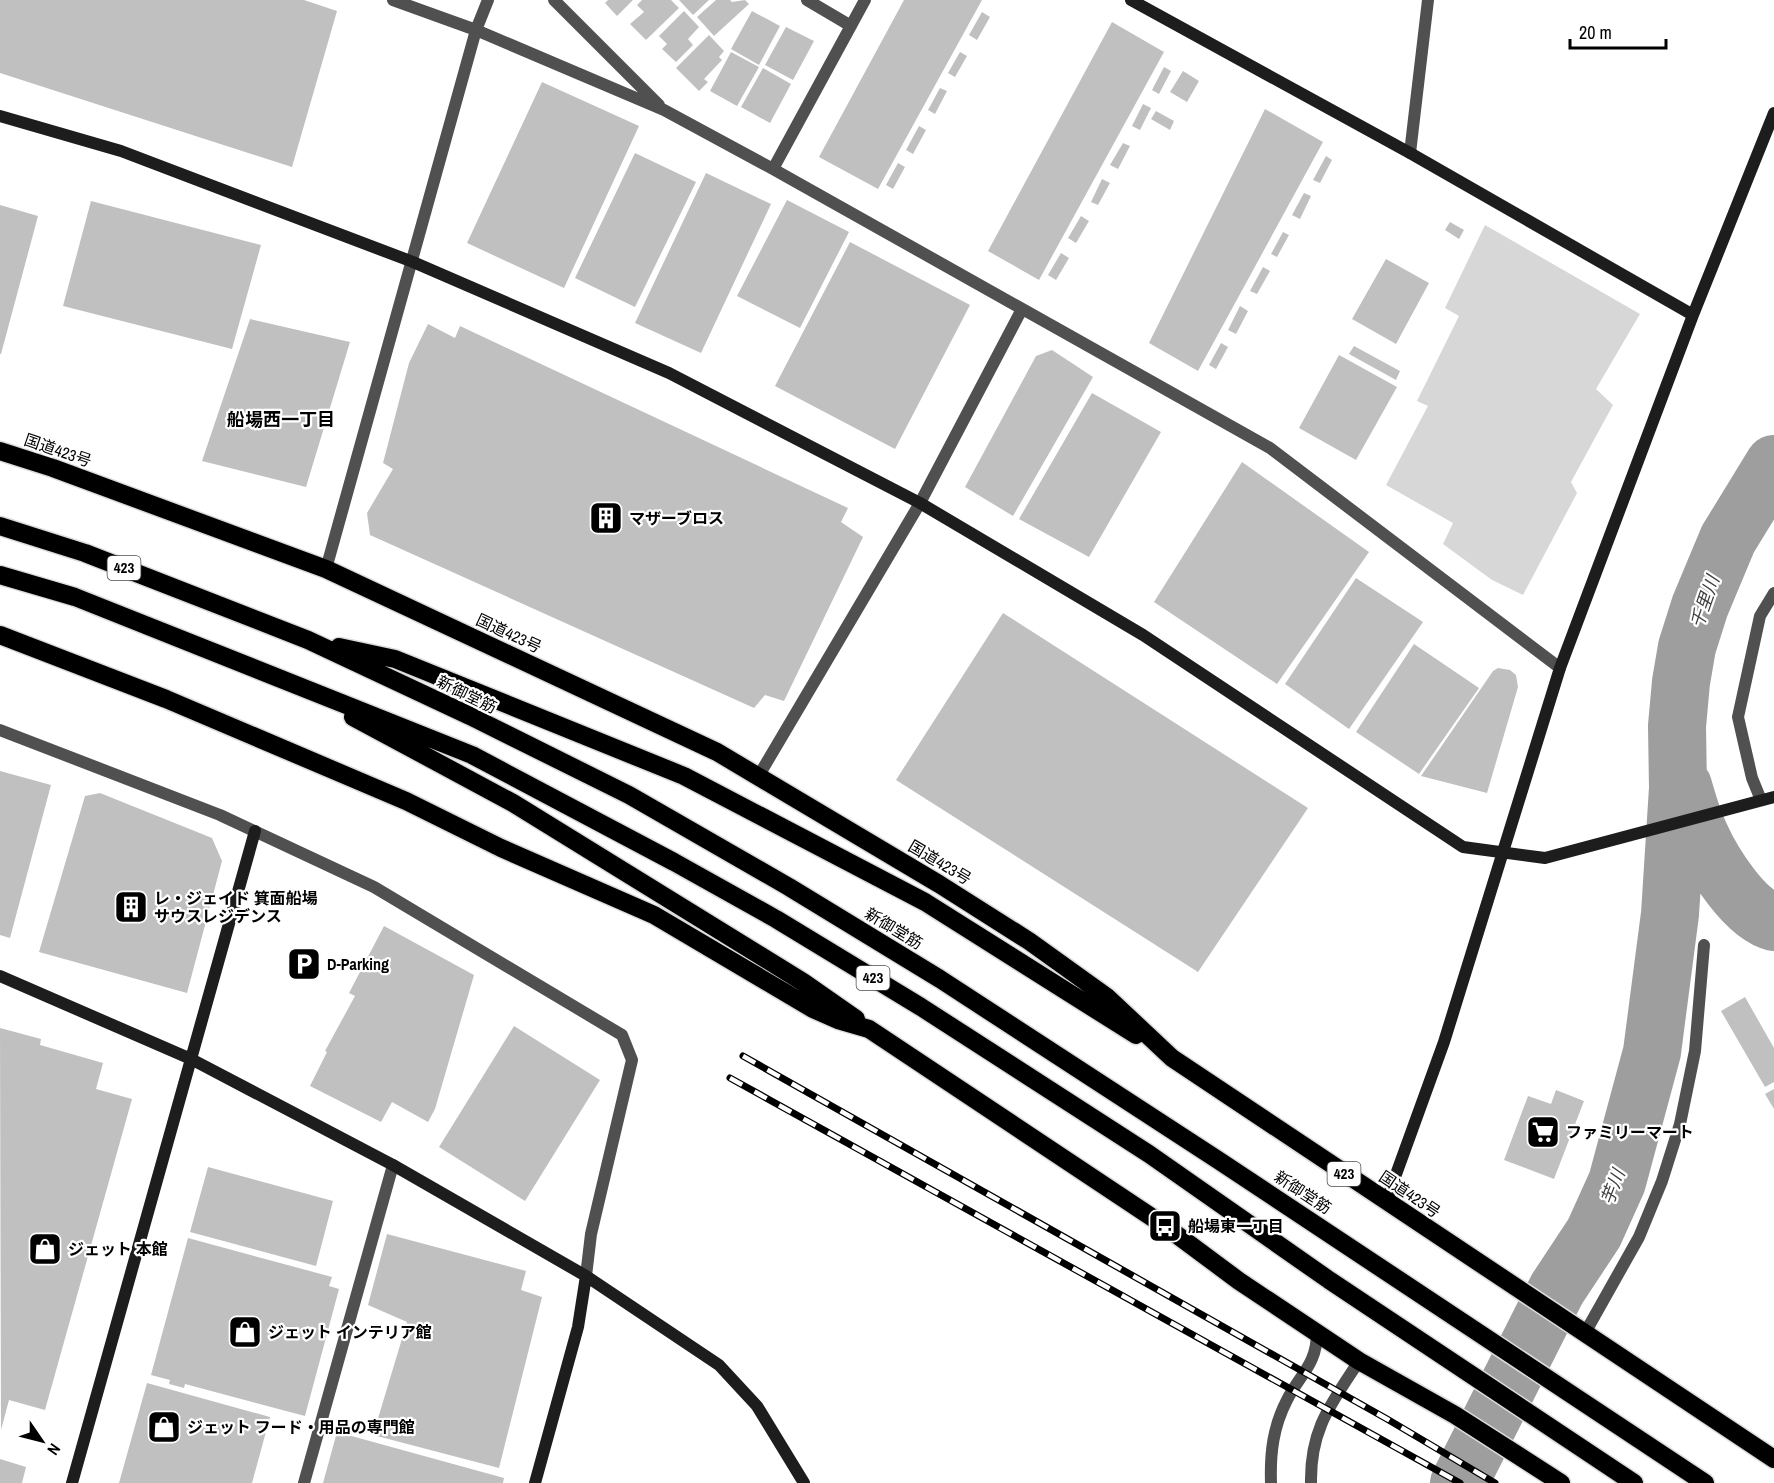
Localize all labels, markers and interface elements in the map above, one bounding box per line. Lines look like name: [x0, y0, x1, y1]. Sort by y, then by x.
scale bar: [1570, 12, 1666, 50]
text: 20 m: [1579, 20, 1612, 45]
district label: 船場西一丁目: [227, 407, 335, 432]
street label: 国道423号: [21, 428, 95, 472]
building icon: マザーブロス: [588, 500, 624, 536]
place label: マザーブロス: [629, 507, 724, 529]
road number: 423: [108, 556, 140, 580]
water label: 千里川: [1684, 570, 1726, 631]
street label: 国道423号: [473, 608, 545, 658]
street label: 新御堂筋: [433, 670, 501, 718]
street label: 国道423号: [904, 835, 976, 889]
place label: レ・ジェイド 箕面船場 サウスレジデンス: [154, 887, 318, 927]
building icon: レ・ジェイド 箕面船場 サウスレジデンス: [113, 889, 149, 925]
street label: 新御堂筋: [861, 902, 927, 954]
parking icon: D-Parking: [286, 946, 322, 982]
place label: D-Parking: [327, 953, 389, 975]
road number: 423: [856, 966, 890, 990]
supermarket icon: ファミリーマート: [1525, 1114, 1561, 1150]
place label: ファミリーマート: [1566, 1121, 1694, 1143]
road number: 423: [1328, 1162, 1360, 1186]
water label: 芋川: [1594, 1164, 1631, 1208]
street label: 新御堂筋: [1270, 1165, 1336, 1219]
street label: 国道423号: [1375, 1165, 1445, 1223]
bus stop icon: 船場東一丁目: [1147, 1208, 1183, 1244]
place label: 船場東一丁目: [1188, 1215, 1284, 1237]
shop icon: ジェット 本館: [27, 1231, 63, 1267]
place label: ジェット 本館: [68, 1238, 168, 1260]
shop icon: ジェット インテリア館: [227, 1314, 263, 1350]
place label: ジェット インテリア館: [268, 1321, 432, 1343]
shop icon: ジェット フード・用品の専門館: [146, 1409, 182, 1445]
north arrow: [12, 1411, 72, 1471]
place label: ジェット フード・用品の専門館: [187, 1416, 415, 1438]
text: N: [43, 1439, 66, 1460]

